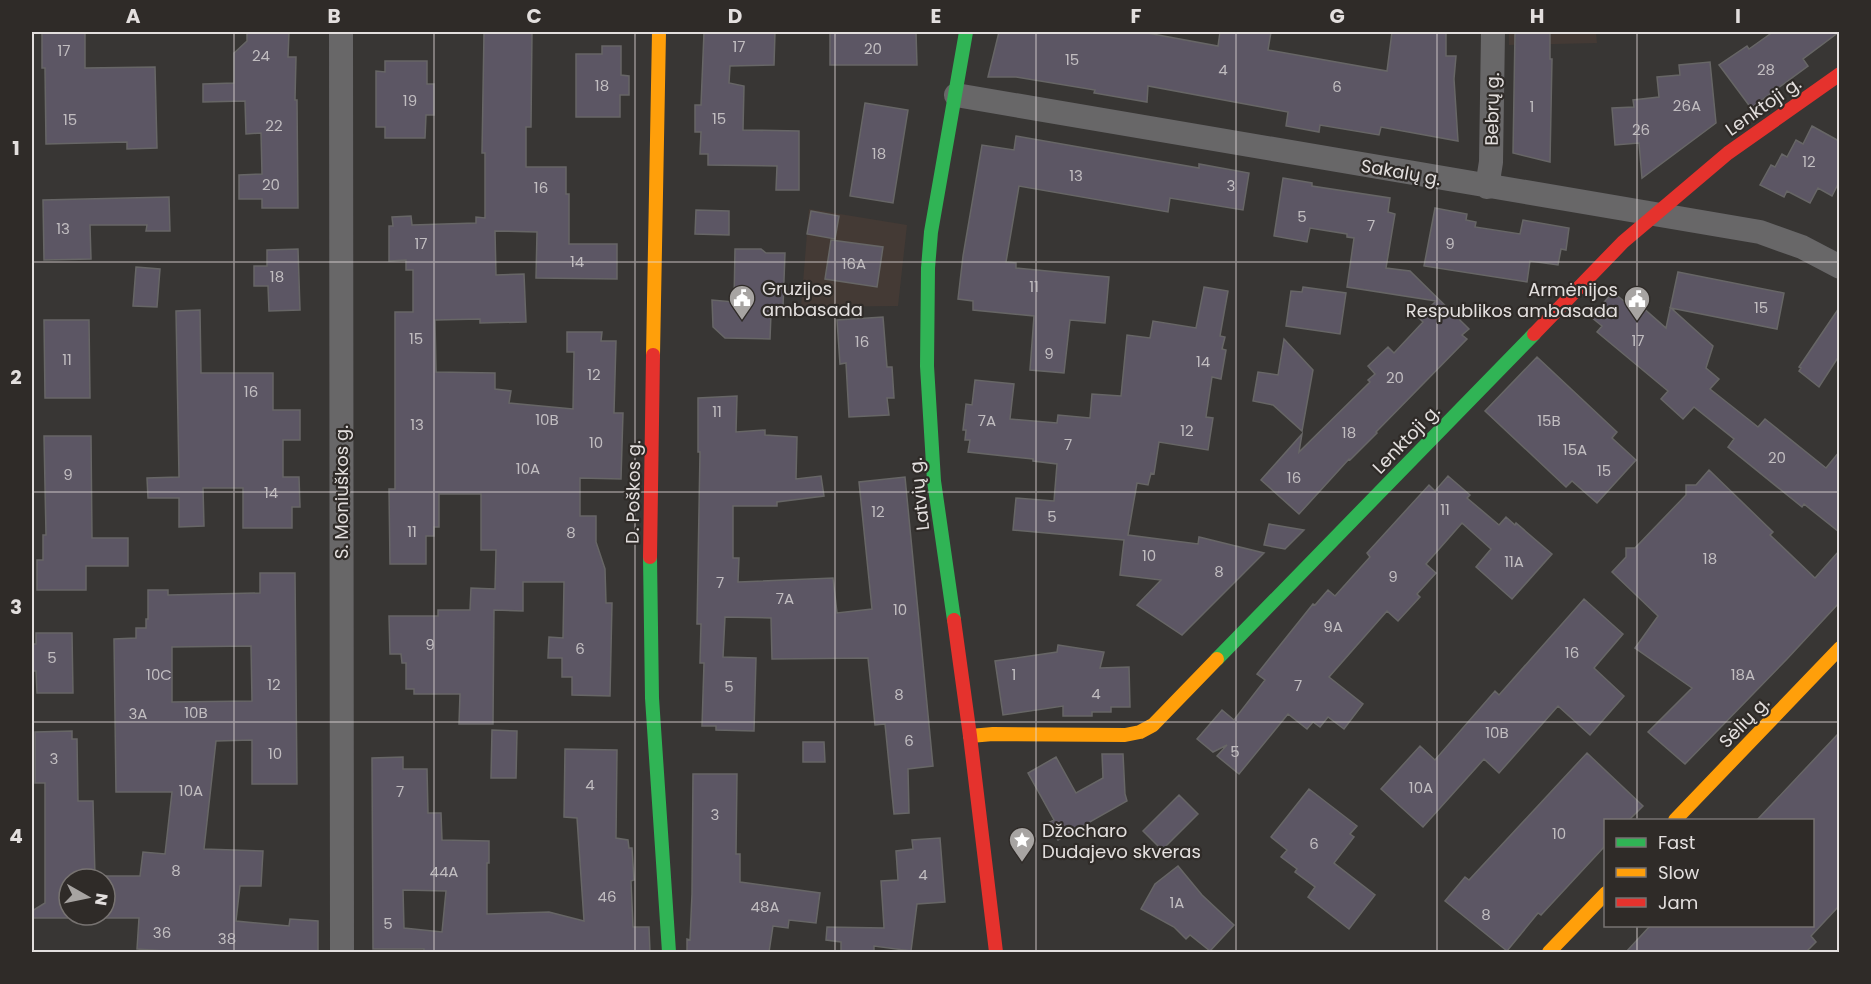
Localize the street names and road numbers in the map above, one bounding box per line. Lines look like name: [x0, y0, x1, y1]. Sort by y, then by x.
street label: Lenktoji g.: [1720, 71, 1806, 141]
street label: Bebrų g.: [1479, 72, 1505, 146]
street label: Sakalų g.: [1359, 153, 1443, 191]
street label: Lenktoji g.: [1367, 399, 1445, 479]
street label: S. Moniuškos g.: [329, 425, 354, 559]
street label: D. Poškos g.: [620, 440, 646, 544]
street label: Latvių g.: [903, 456, 935, 532]
street label: Sėlių g.: [1713, 691, 1775, 753]

